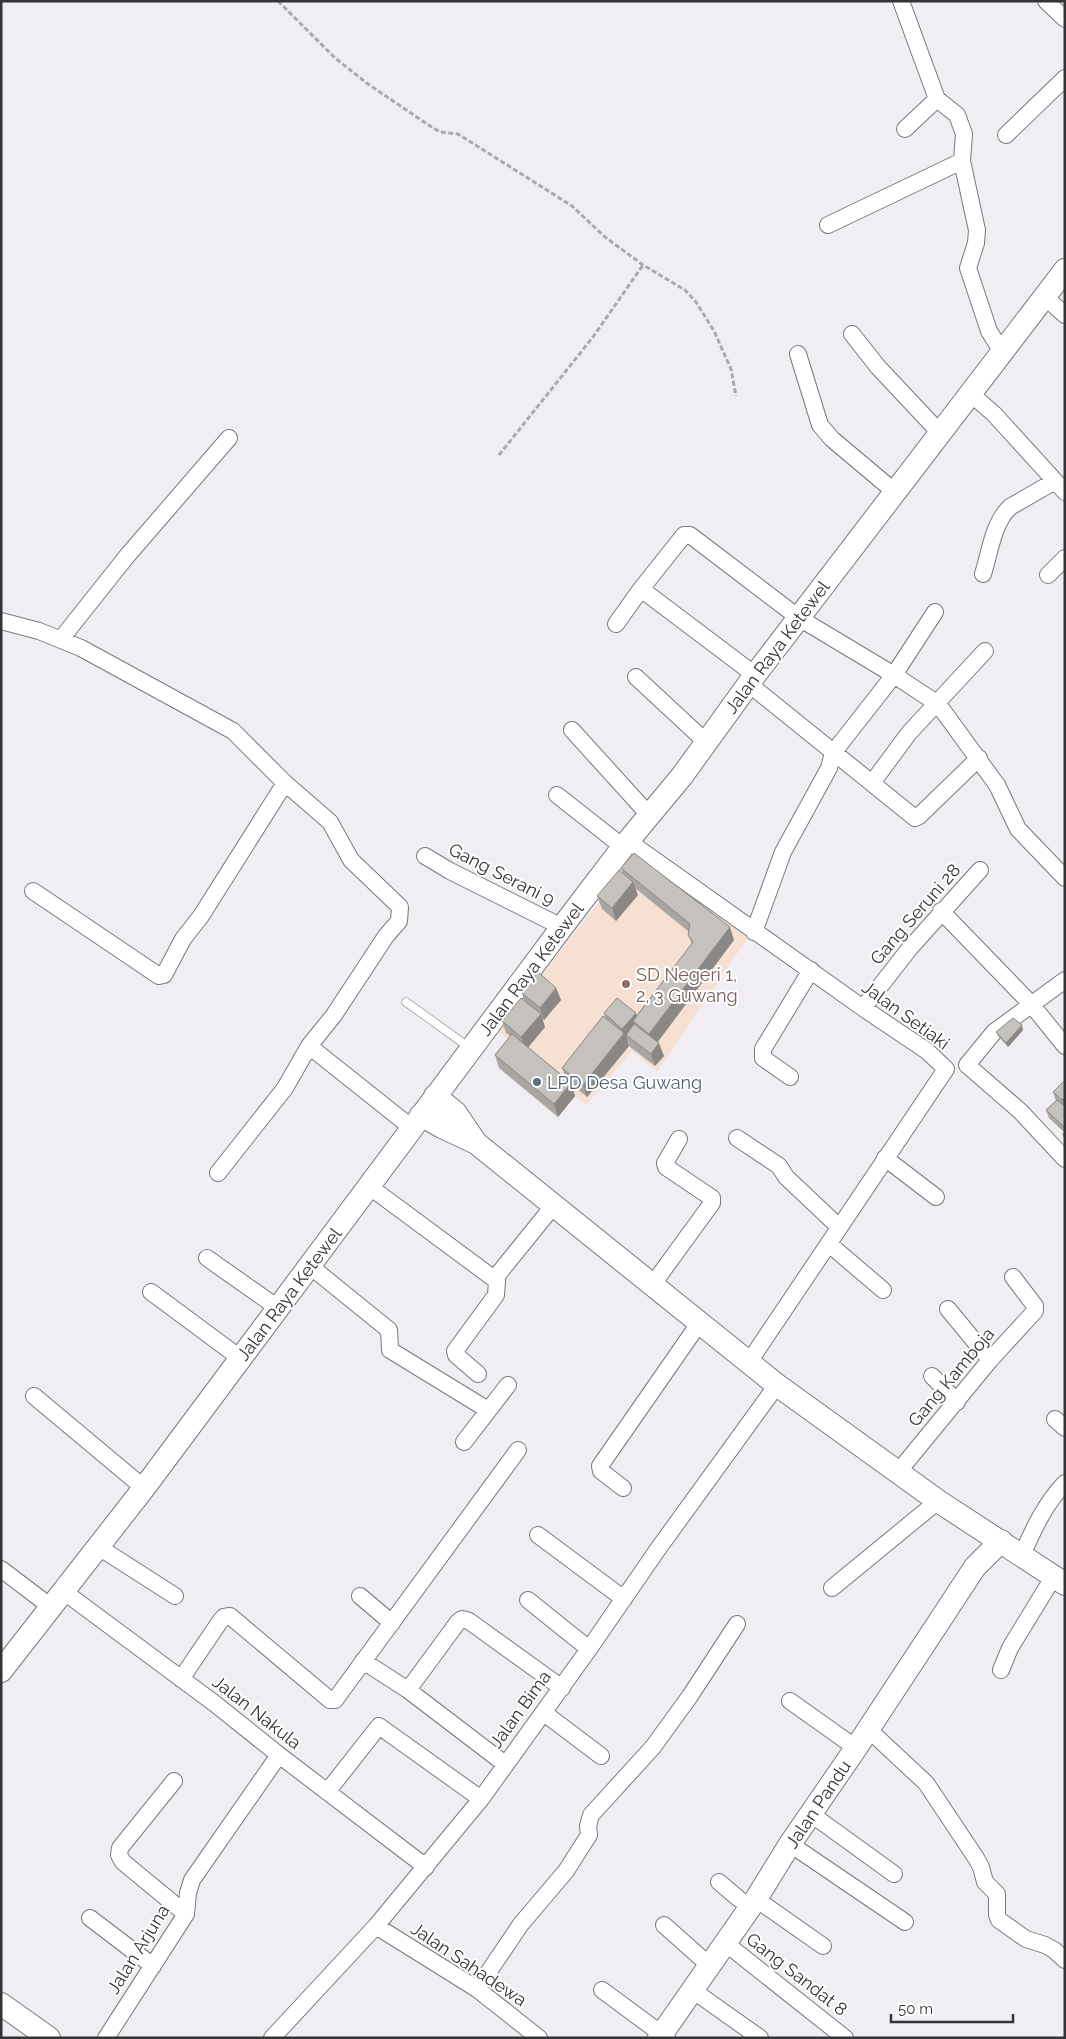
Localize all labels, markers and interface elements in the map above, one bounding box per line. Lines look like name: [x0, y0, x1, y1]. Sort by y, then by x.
street label: Jalan Raya Ketewel: [720, 576, 834, 717]
street label: Gang Serani 9: [446, 838, 558, 910]
street label: Gang Seruni 28: [866, 859, 964, 969]
street label: Jalan Raya Ketewel: [474, 898, 588, 1039]
place label: SD Negeri 1, 2, 3 Guwang: [636, 964, 738, 1006]
street label: Jalan Setiaki: [858, 976, 954, 1054]
marker: SD Negeri 1, 2, 3 Guwang: [620, 978, 632, 990]
place label: LPD Desa Guwang: [547, 1072, 702, 1093]
marker: LPD Desa Guwang: [531, 1076, 543, 1088]
street label: Jalan Raya Ketewel: [232, 1223, 346, 1364]
street label: Gang Kamboja: [904, 1323, 998, 1431]
street label: Jalan Bima: [485, 1666, 555, 1752]
street label: Jalan Nakula: [209, 1671, 305, 1753]
street label: Jalan Pandu: [781, 1756, 855, 1852]
street label: Jalan Arjuna: [102, 1901, 174, 1997]
street label: Jalan Sahadewa: [407, 1918, 531, 2010]
street label: Gang Sandat 8: [742, 1928, 852, 2020]
scale bar: [891, 1992, 1014, 2024]
text: 50 m: [898, 2000, 933, 2018]

